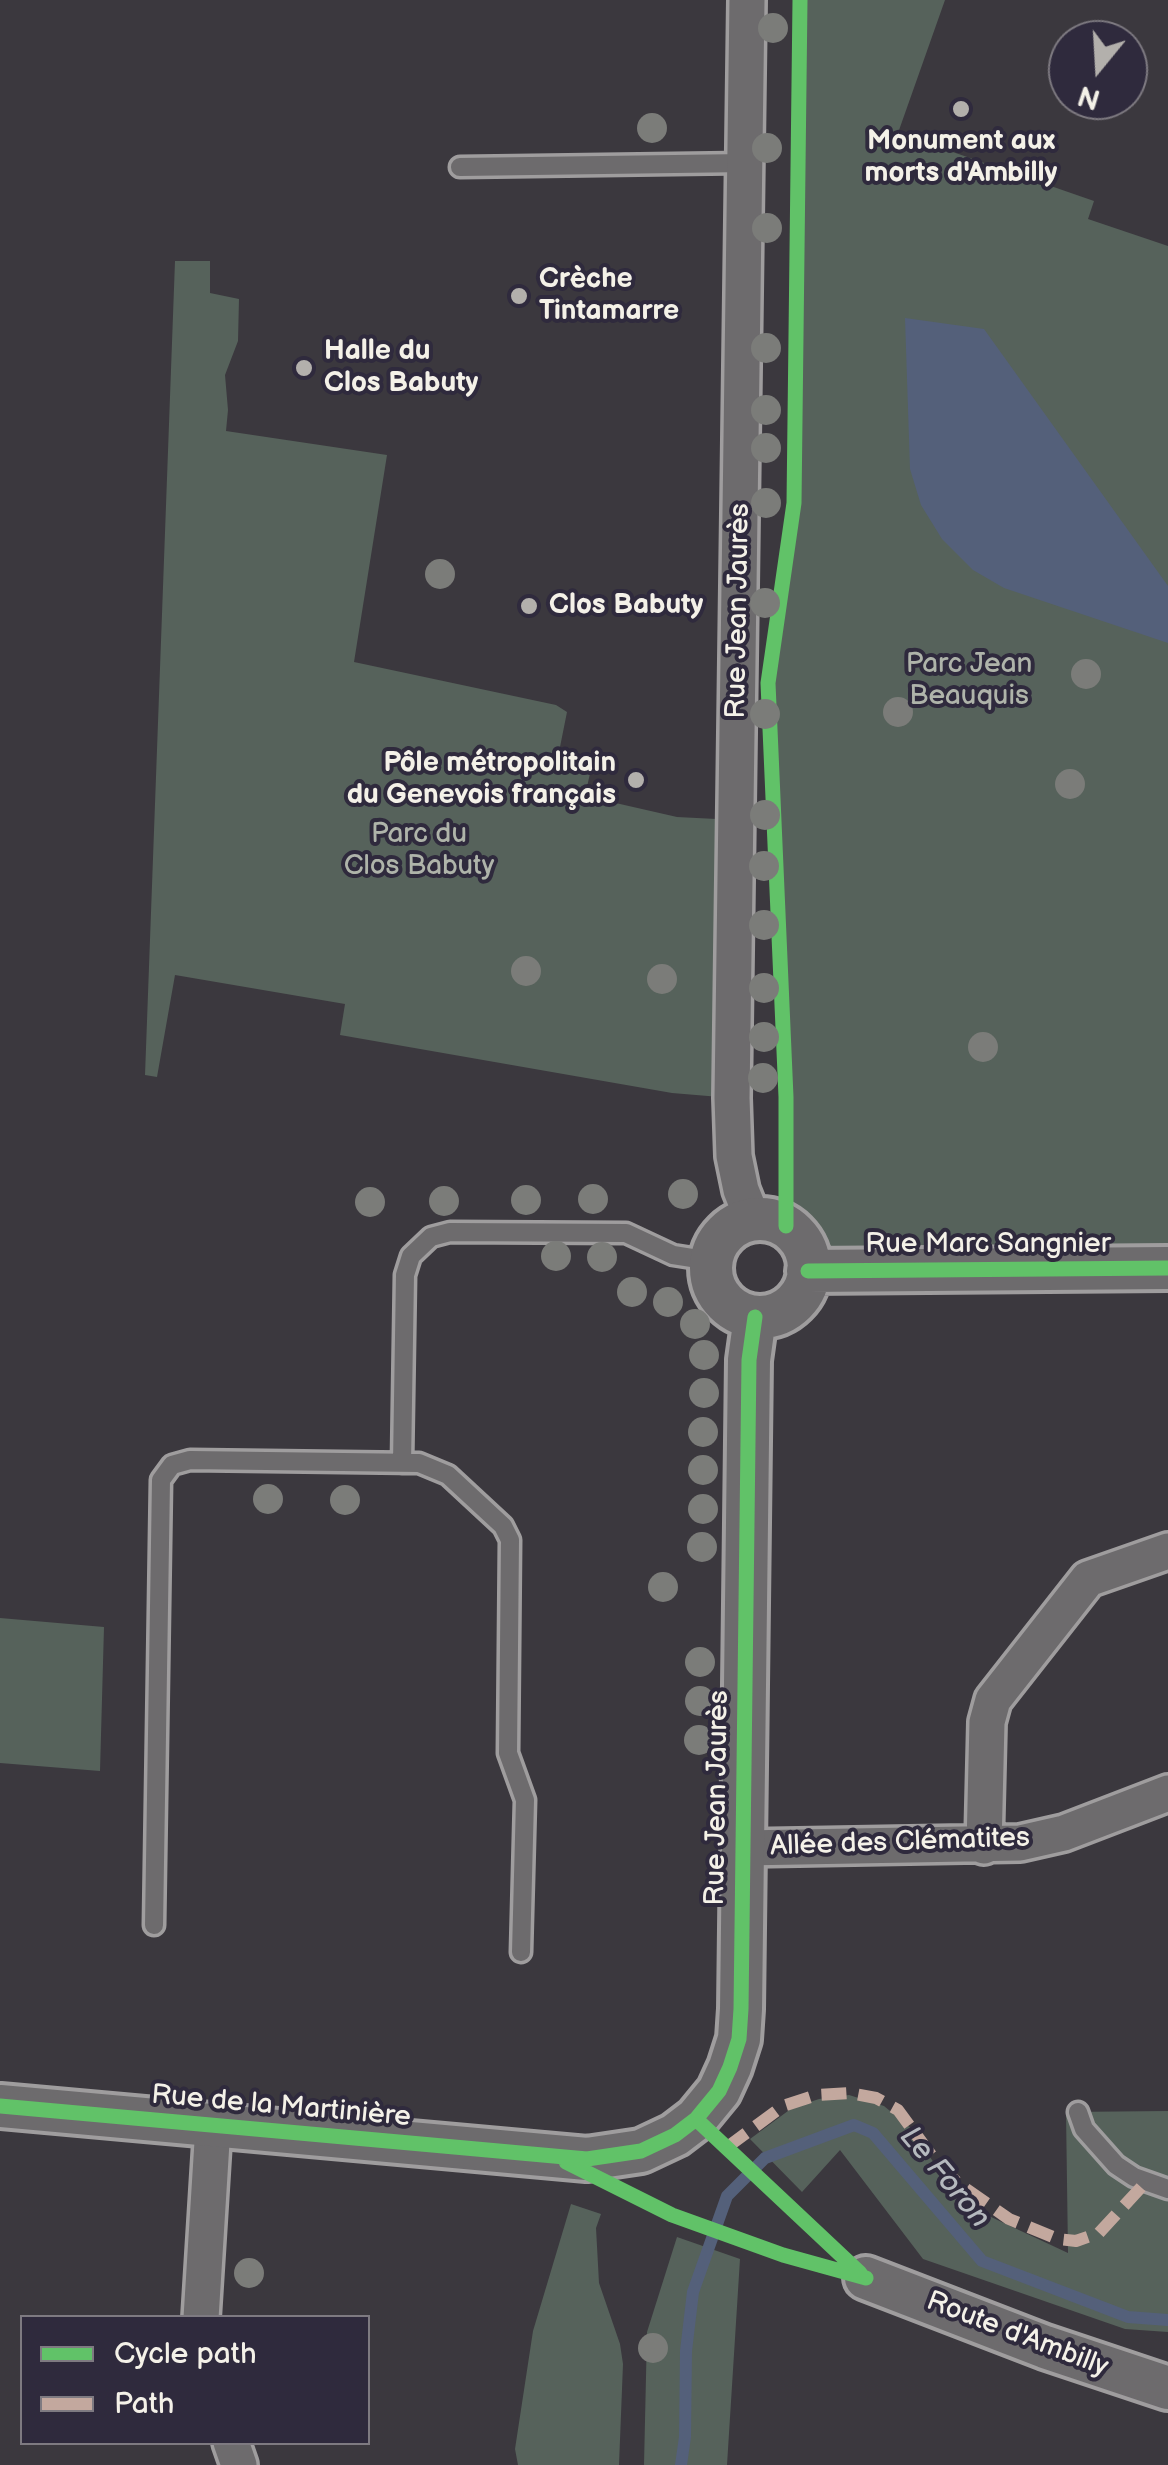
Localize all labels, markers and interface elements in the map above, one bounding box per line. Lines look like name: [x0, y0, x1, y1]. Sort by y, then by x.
north arrow: [1048, 20, 1148, 120]
text: N: [1074, 78, 1104, 116]
marker: Monument aux morts d'Ambilly: [950, 98, 972, 120]
place label: Monument aux morts d'Ambilly: [865, 125, 1057, 191]
place label: Crèche Tintamarre: [539, 263, 679, 329]
marker: Crèche Tintamarre: [508, 285, 530, 307]
place label: Halle du Clos Babuty: [324, 335, 478, 401]
marker: Halle du Clos Babuty: [293, 357, 315, 379]
street label: Rue Jean Jaurès: [720, 503, 758, 719]
place label: Clos Babuty: [549, 589, 703, 623]
marker: Clos Babuty: [518, 595, 540, 617]
park label: Parc Jean Beauquis: [906, 648, 1032, 714]
place label: Pôle métropolitain du Genevois français: [347, 747, 616, 813]
marker: Pôle métropolitain du Genevois français: [625, 769, 647, 791]
park label: Parc du Clos Babuty: [344, 818, 494, 884]
street label: Rue Marc Sangnier: [865, 1228, 1111, 1262]
street label: Rue Jean Jaurès: [699, 1690, 737, 1906]
street label: Allée des Clématites: [770, 1822, 1030, 1864]
street label: Rue de la Martinière: [150, 2079, 412, 2135]
water label: Le Foron: [891, 2120, 997, 2236]
street label: Route d'Ambilly: [922, 2285, 1112, 2385]
legend: [20, 2315, 370, 2445]
text: Cycle path: [114, 2336, 257, 2372]
text: Path: [114, 2386, 174, 2422]

